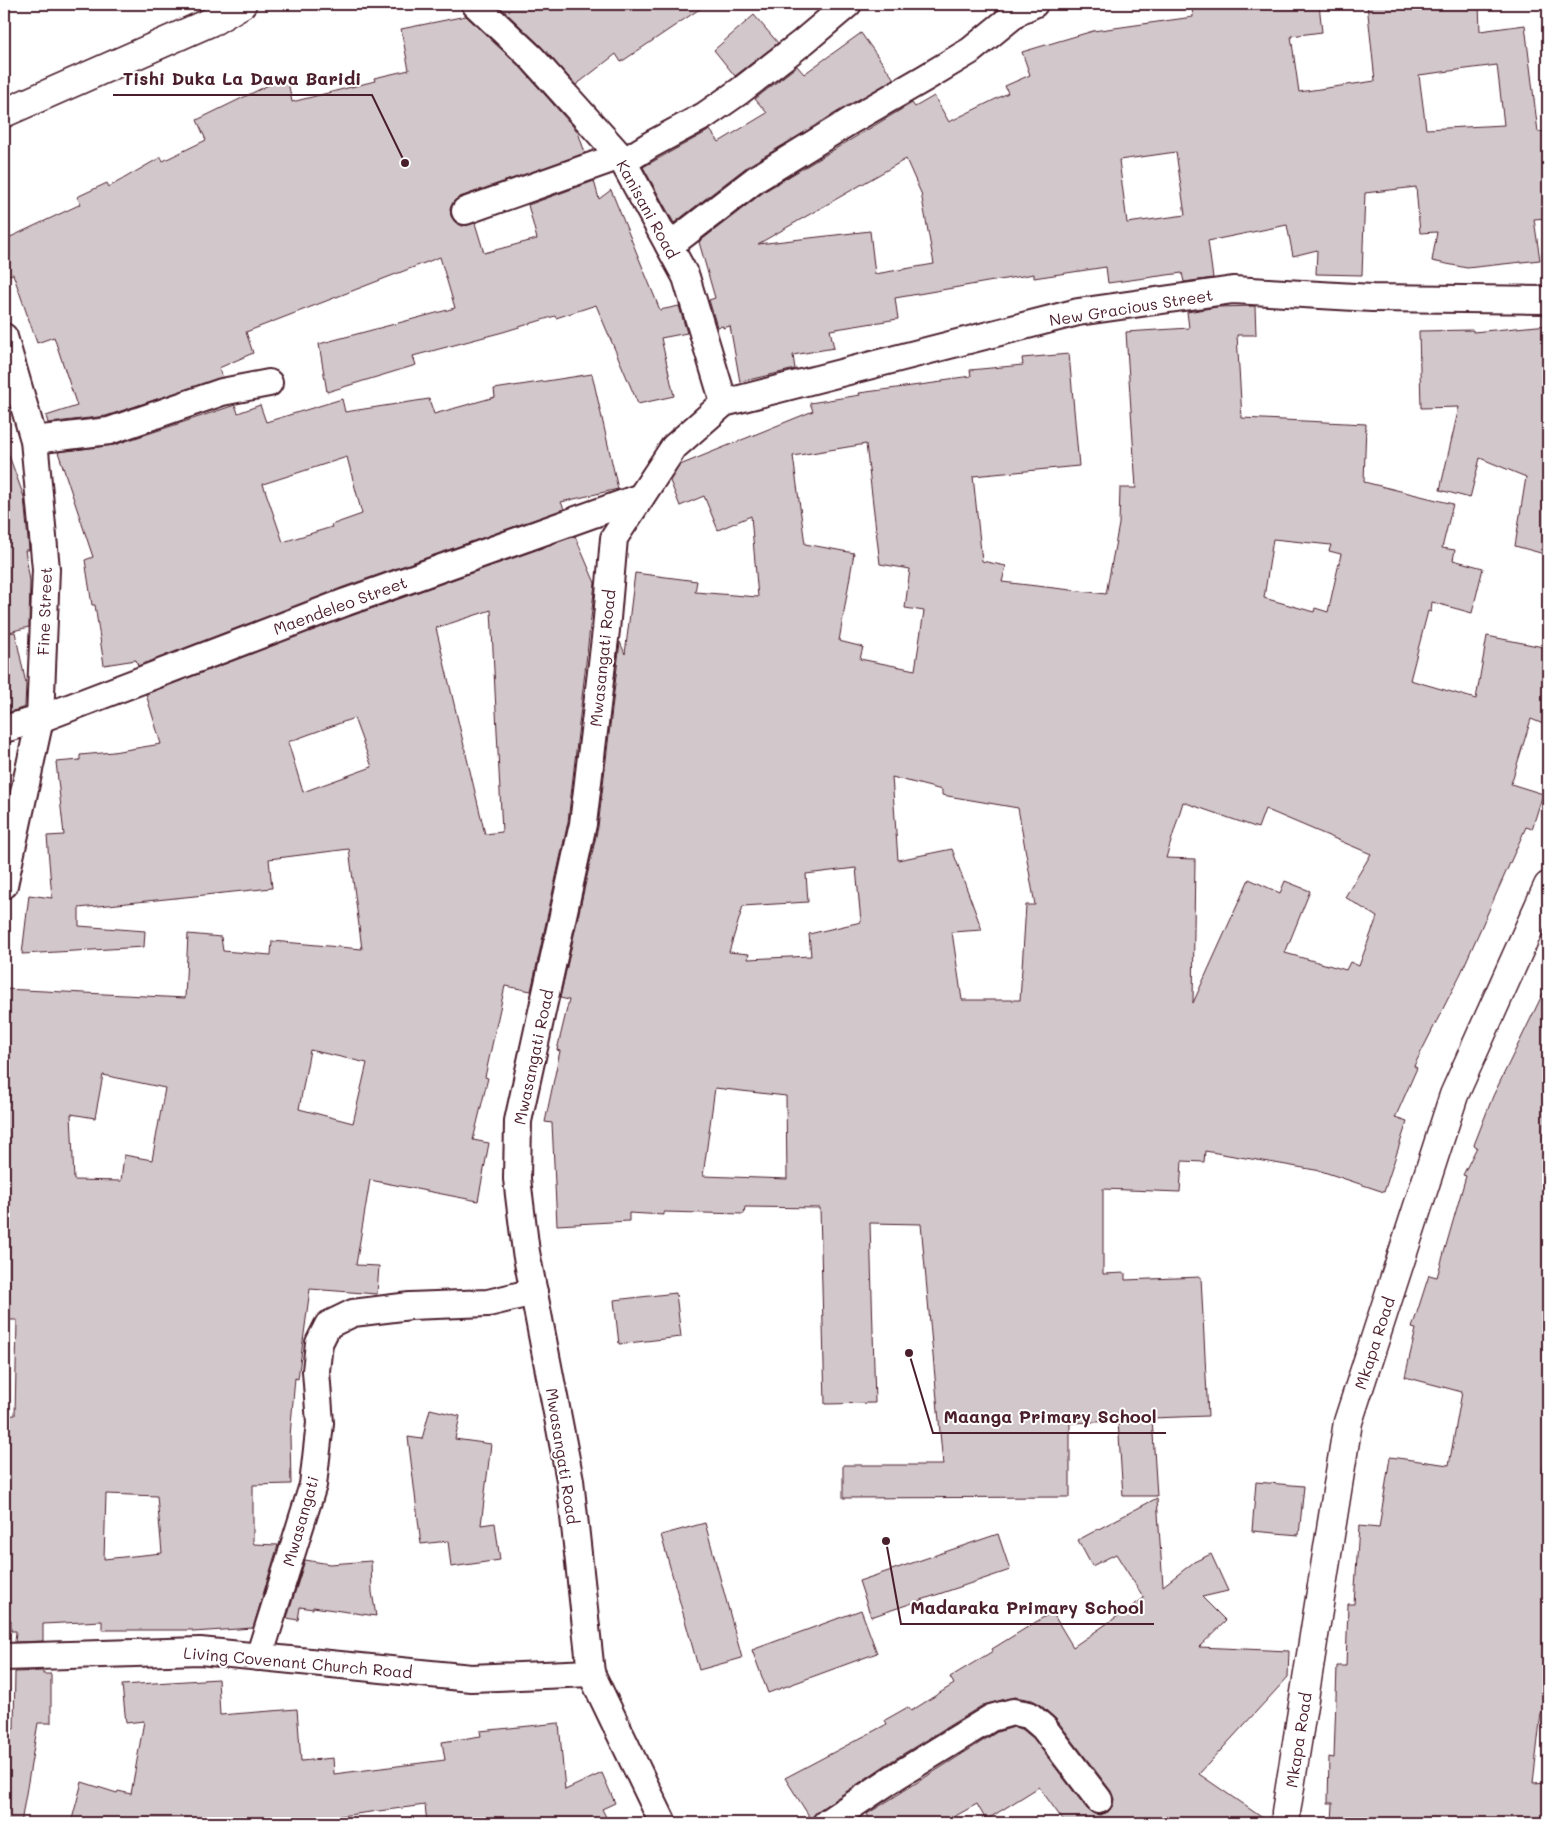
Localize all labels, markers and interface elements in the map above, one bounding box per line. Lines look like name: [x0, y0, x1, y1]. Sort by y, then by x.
callout: Tishi Duka La Dawa Baridi: [113, 62, 372, 95]
text: Tishi Duka La Dawa Baridi: [123, 66, 361, 90]
street label: Kanisani Road: [612, 156, 684, 262]
street label: New Gracious Street: [1048, 284, 1214, 330]
street label: Fine Street: [32, 566, 56, 656]
street label: Maendeleo Street: [270, 571, 410, 639]
street label: Mwasangati Road: [584, 588, 620, 728]
street label: Mwasangati Road: [508, 987, 558, 1127]
street label: Mkapa Road: [1349, 1294, 1399, 1392]
street label: Mwasangati Road: [542, 1386, 584, 1526]
callout: Maanga Primary School: [933, 1400, 1166, 1433]
text: Maanga Primary School: [943, 1404, 1157, 1428]
street label: Mwasangati: [277, 1473, 323, 1569]
callout: Madaraka Primary School: [901, 1591, 1154, 1624]
text: Madaraka Primary School: [910, 1595, 1144, 1619]
street label: Living Covenant Church Road: [183, 1642, 413, 1682]
street label: Mkapa Road: [1280, 1691, 1316, 1789]

